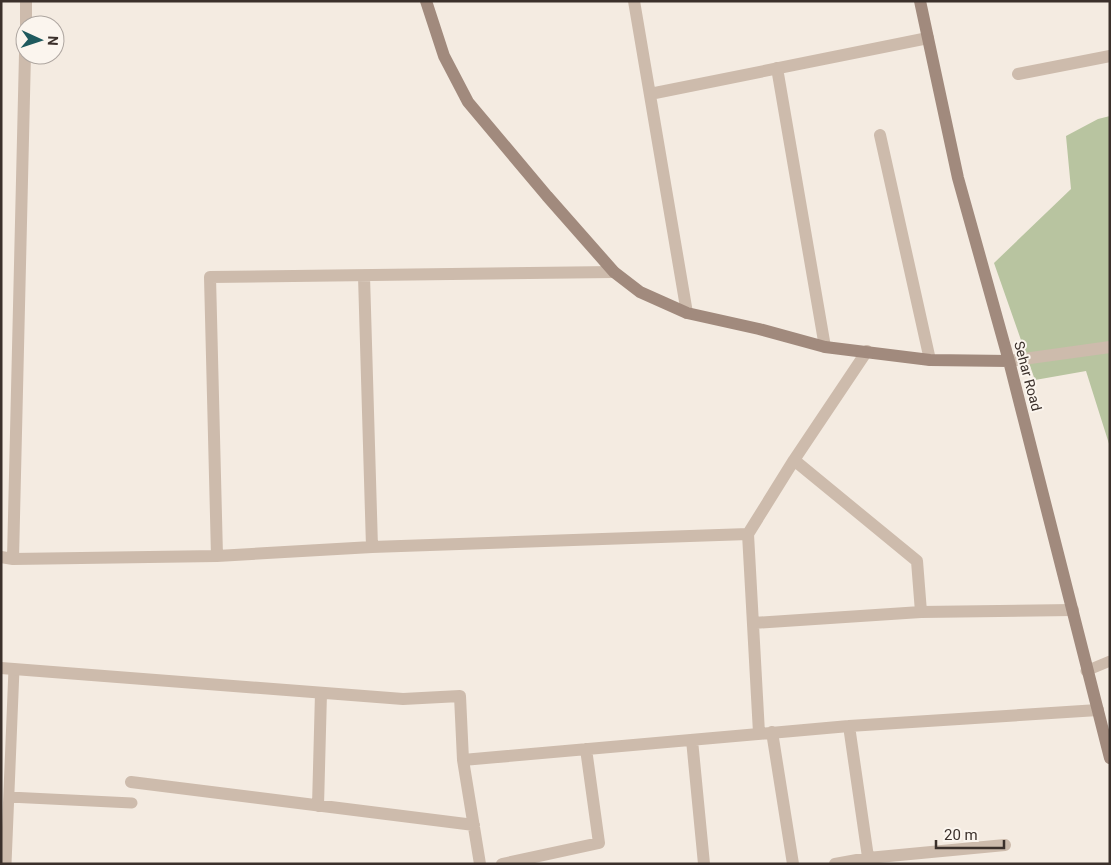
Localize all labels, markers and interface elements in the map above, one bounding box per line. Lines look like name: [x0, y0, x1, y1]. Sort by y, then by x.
north arrow: [15, 15, 65, 65]
text: N: [45, 35, 61, 46]
street label: Sehar Road: [1011, 339, 1045, 413]
scale bar: [936, 818, 1004, 850]
text: 20 m: [944, 826, 978, 844]

